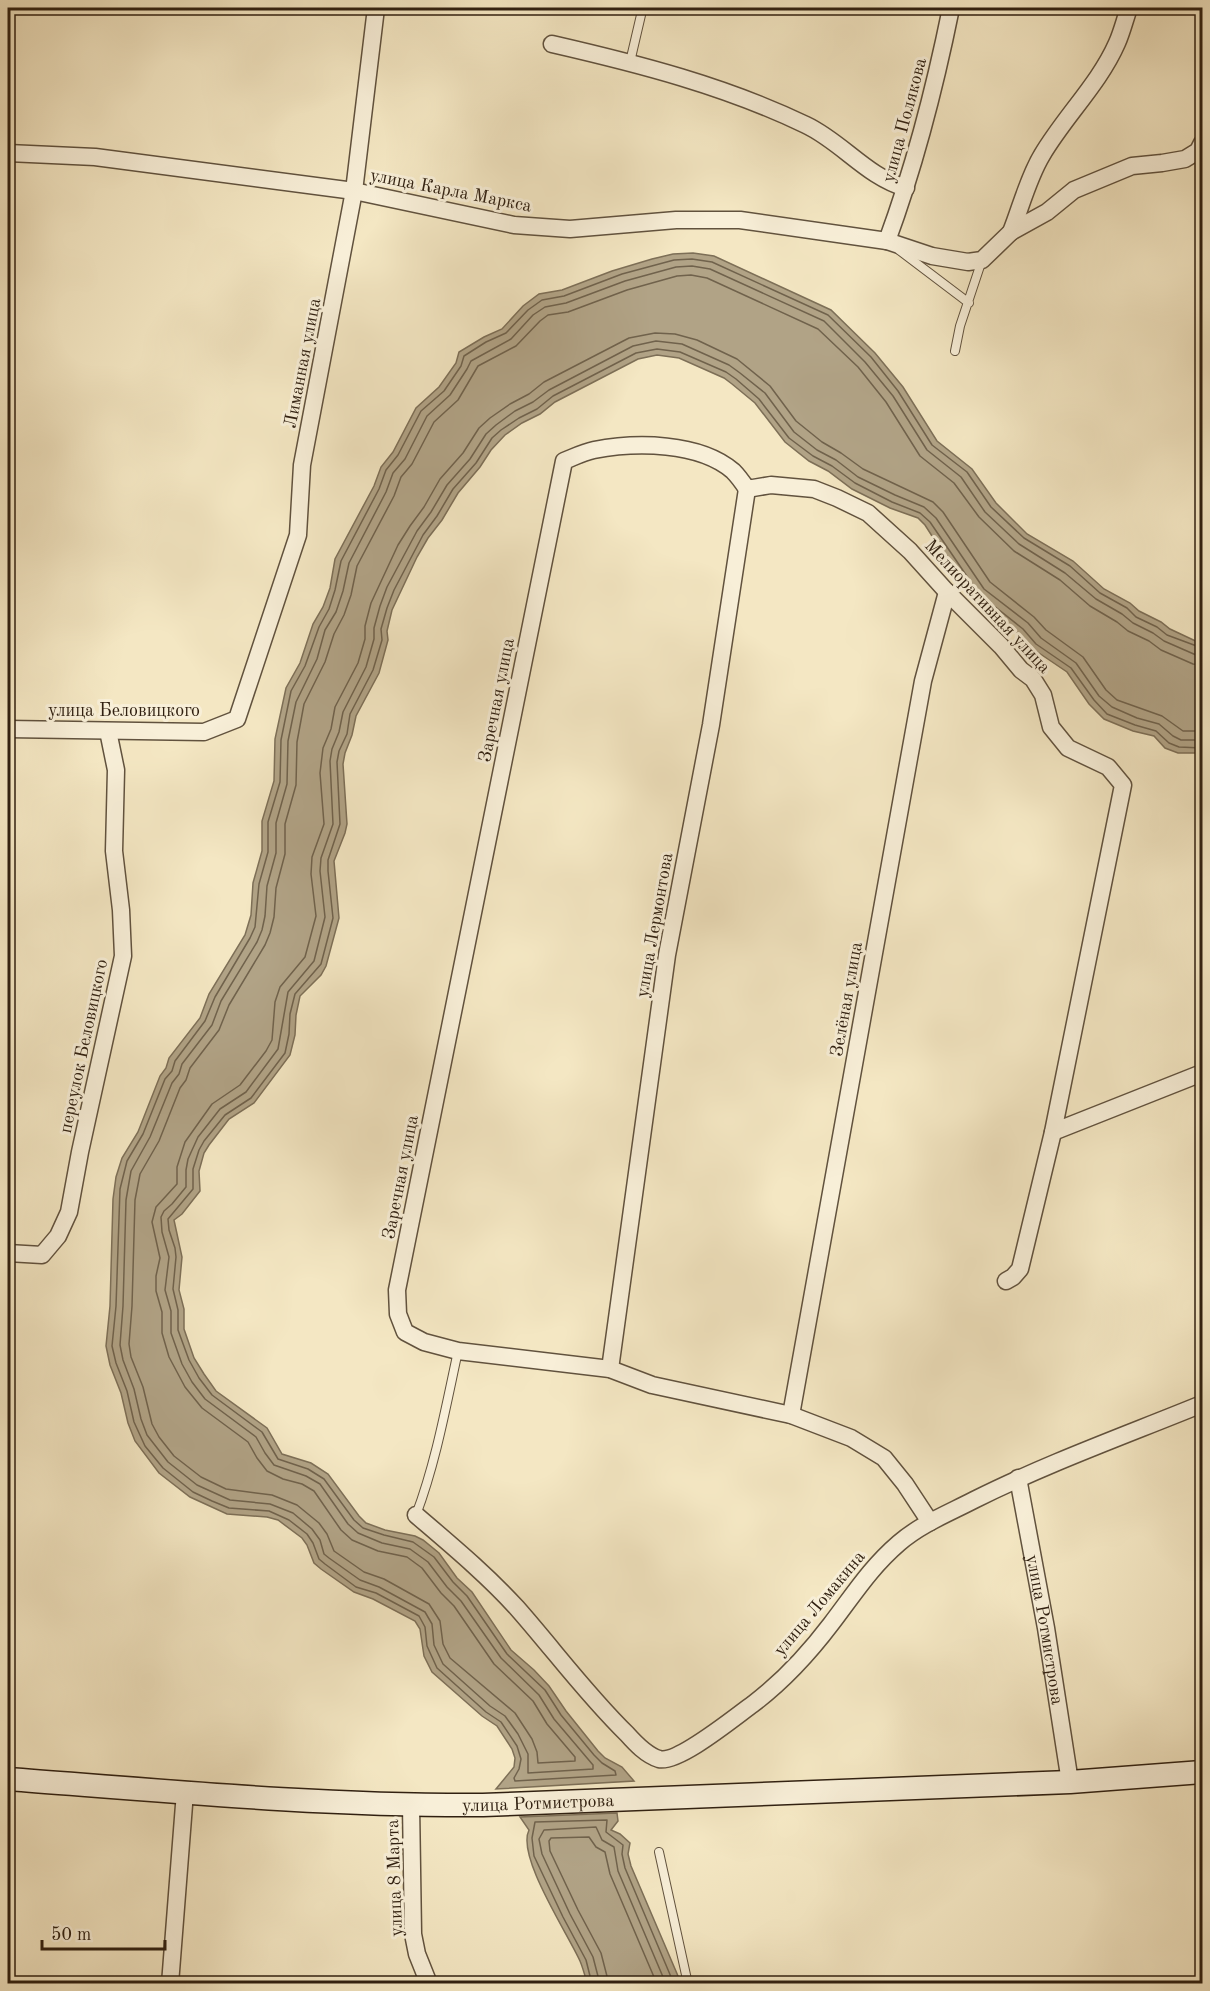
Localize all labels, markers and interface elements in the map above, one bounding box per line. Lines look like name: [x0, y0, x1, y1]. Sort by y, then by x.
street label: улица Полякова: [880, 56, 930, 184]
street label: улица Карла Маркса: [368, 166, 533, 216]
street label: Лиманная улица: [282, 297, 324, 430]
street label: Мелиоративная улица: [921, 536, 1054, 677]
street label: Заречная улица: [476, 637, 518, 764]
street label: улица Беловицкого: [48, 702, 200, 720]
street label: улица Лермонтова: [633, 851, 677, 999]
street label: Зелёная улица: [828, 940, 866, 1058]
street label: переулок Беловицкого: [57, 958, 111, 1135]
street label: Заречная улица: [380, 1114, 422, 1241]
street label: улица Ломакина: [771, 1548, 869, 1660]
street label: улица Ротмистрова: [1022, 1553, 1066, 1706]
street label: улица Ротмистрова: [462, 1792, 615, 1815]
street label: улица 8 Марта: [384, 1819, 406, 1937]
scale bar: [42, 1913, 165, 1951]
text: 50 m: [51, 1926, 91, 1944]

